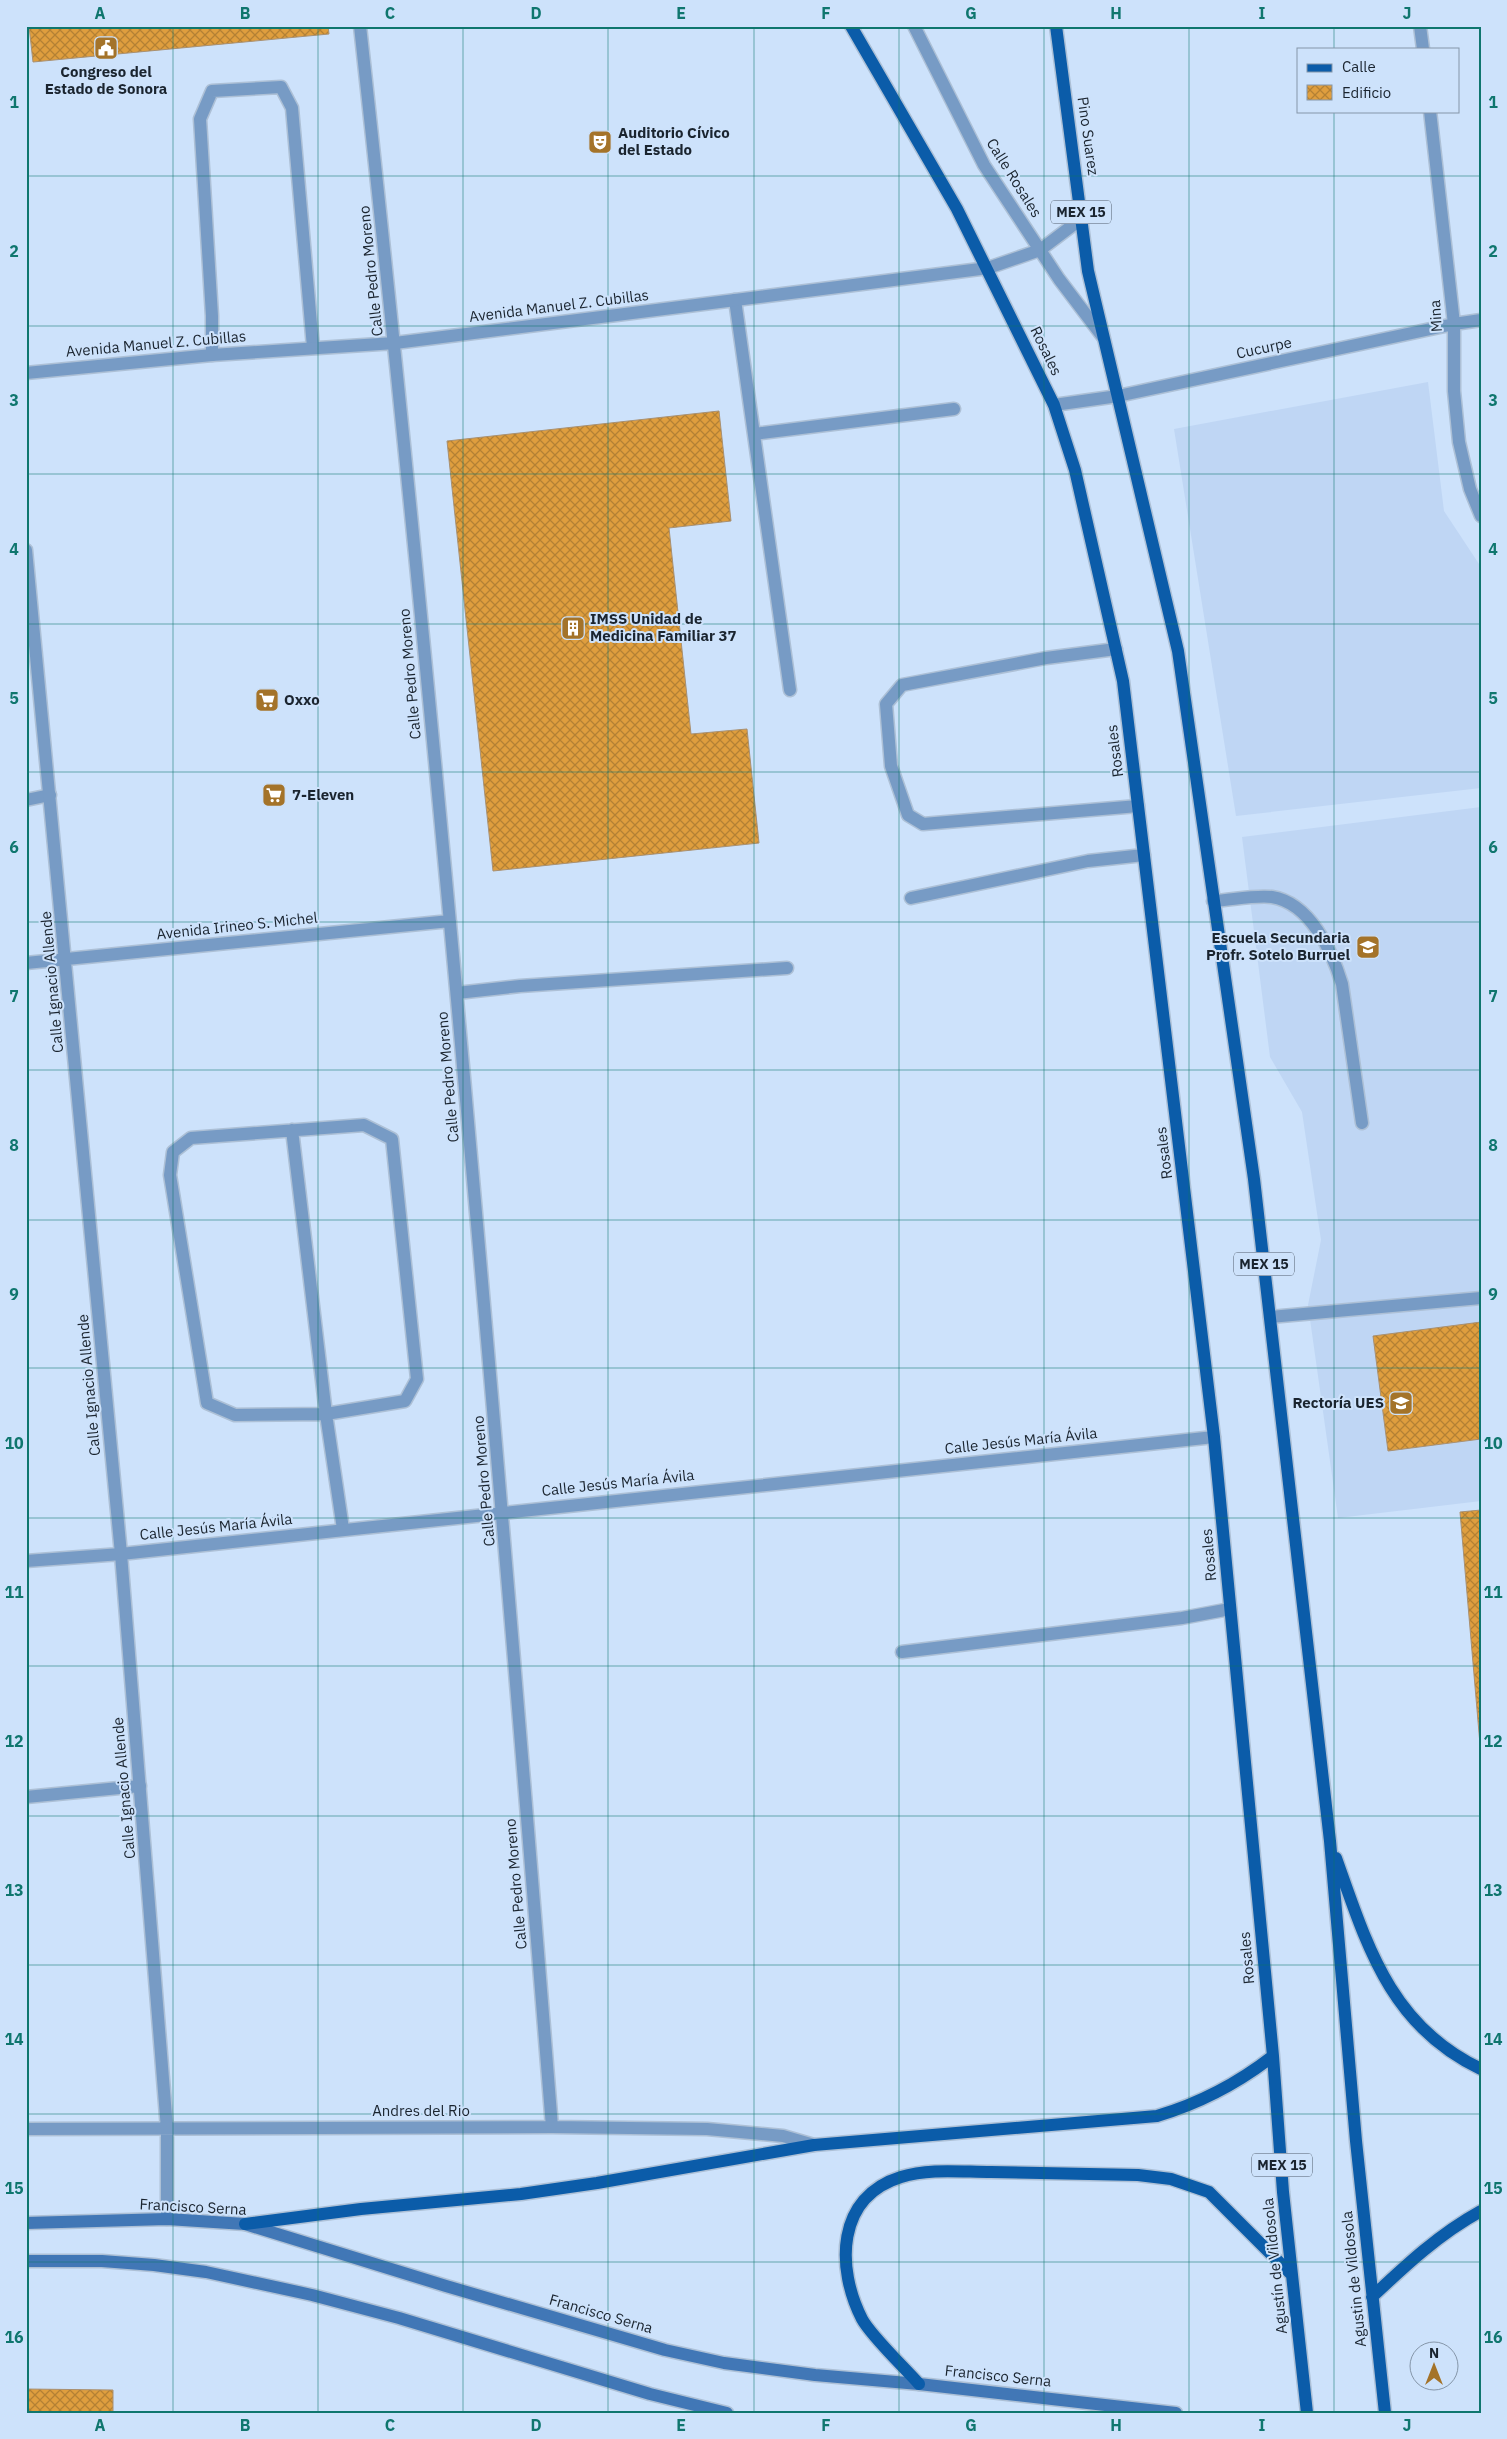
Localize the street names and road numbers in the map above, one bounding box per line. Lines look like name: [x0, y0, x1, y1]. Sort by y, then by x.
street label: Pino Suarez: [1074, 95, 1103, 176]
street label: Calle Rosales: [983, 135, 1046, 221]
road number: MEX 15: [1051, 200, 1111, 223]
street label: Calle Pedro Moreno: [354, 205, 387, 337]
street label: Avenida Manuel Z. Cubillas: [468, 285, 650, 326]
street label: Mina: [1425, 299, 1446, 333]
street label: Rosales: [1026, 323, 1067, 379]
street label: Avenida Manuel Z. Cubillas: [65, 326, 247, 361]
street label: Cucurpe: [1234, 332, 1293, 363]
street label: Calle Pedro Moreno: [394, 608, 425, 740]
street label: Rosales: [1102, 724, 1127, 778]
street label: Avenida Irineo S. Michel: [155, 908, 318, 943]
street label: Calle Ignacio Allende: [36, 910, 67, 1054]
street label: Calle Pedro Moreno: [432, 1011, 463, 1143]
street label: Rosales: [1151, 1126, 1176, 1180]
road number: MEX 15: [1234, 1252, 1294, 1276]
street label: Calle Ignacio Allende: [73, 1313, 104, 1457]
street label: Calle Pedro Moreno: [468, 1415, 499, 1547]
street label: Calle Jesús María Ávila: [944, 1423, 1098, 1458]
street label: Calle Jesús María Ávila: [541, 1465, 695, 1500]
street label: Calle Jesús María Ávila: [139, 1509, 293, 1544]
street label: Rosales: [1197, 1528, 1220, 1582]
street label: Calle Ignacio Allende: [108, 1716, 139, 1860]
street label: Calle Pedro Moreno: [500, 1818, 531, 1950]
street label: Rosales: [1235, 1931, 1258, 1985]
street label: Andres del Rio: [372, 2101, 470, 2120]
road number: MEX 15: [1252, 2154, 1312, 2176]
street label: Francisco Serna: [139, 2194, 247, 2219]
street label: Agustín de Vildosola: [1258, 2197, 1291, 2335]
street label: Agustin de Vildosola: [1337, 2210, 1370, 2348]
street label: Francisco Serna: [547, 2290, 655, 2337]
street label: Francisco Serna: [944, 2360, 1052, 2391]

